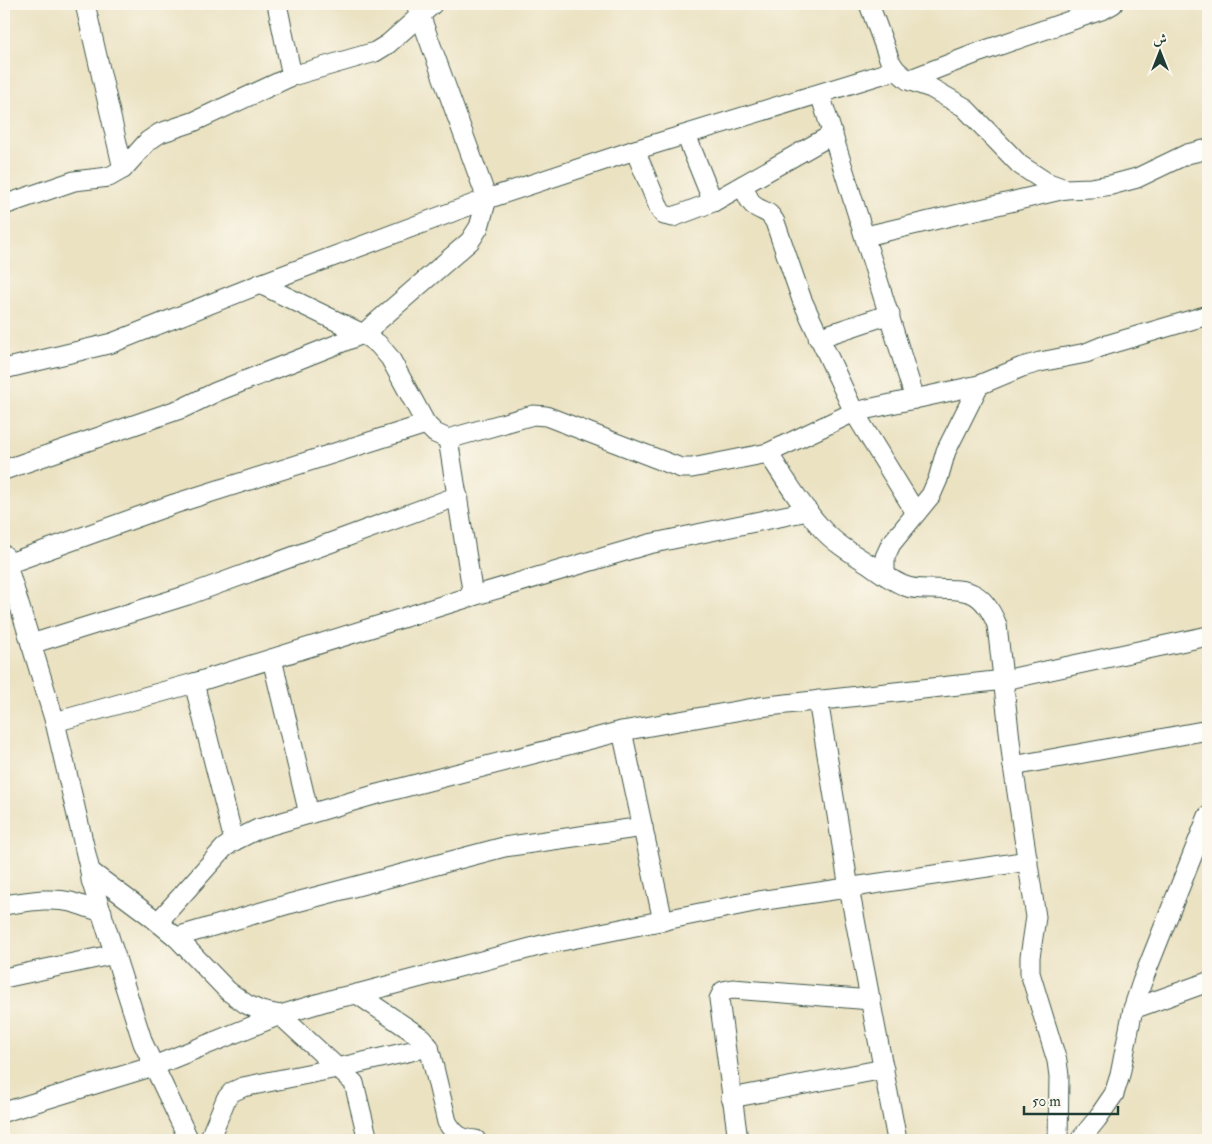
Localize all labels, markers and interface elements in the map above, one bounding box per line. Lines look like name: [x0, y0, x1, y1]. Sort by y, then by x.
north arrow: [1134, 28, 1184, 78]
text: ش: [1153, 31, 1167, 48]
scale bar: [1024, 1084, 1118, 1116]
text: 50 m: [1032, 1092, 1061, 1111]

